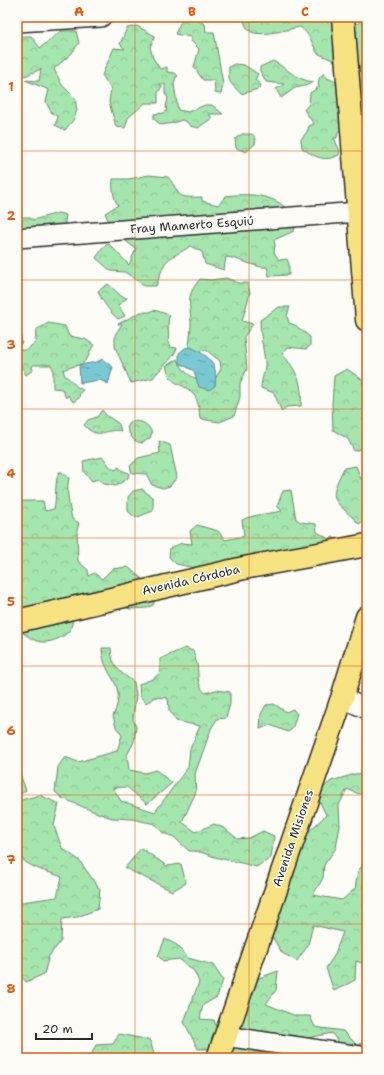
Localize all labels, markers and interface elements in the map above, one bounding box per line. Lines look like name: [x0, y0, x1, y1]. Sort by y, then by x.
text: A: [74, 3, 84, 20]
text: B: [188, 3, 196, 20]
text: C: [301, 3, 309, 20]
text: 1: [8, 78, 14, 95]
text: 2: [6, 207, 16, 224]
street label: Fray Mamerto Esquiú: [130, 213, 254, 237]
text: 3: [6, 336, 16, 353]
text: 4: [6, 465, 16, 482]
street label: Avenida Córdoba: [141, 561, 242, 599]
text: 5: [7, 593, 15, 610]
text: 6: [6, 722, 16, 739]
street label: Avenida Misiones: [269, 787, 317, 889]
text: 7: [6, 851, 16, 868]
text: 8: [6, 980, 16, 997]
scale bar: [36, 1015, 92, 1041]
text: 20 m: [42, 1021, 73, 1037]

